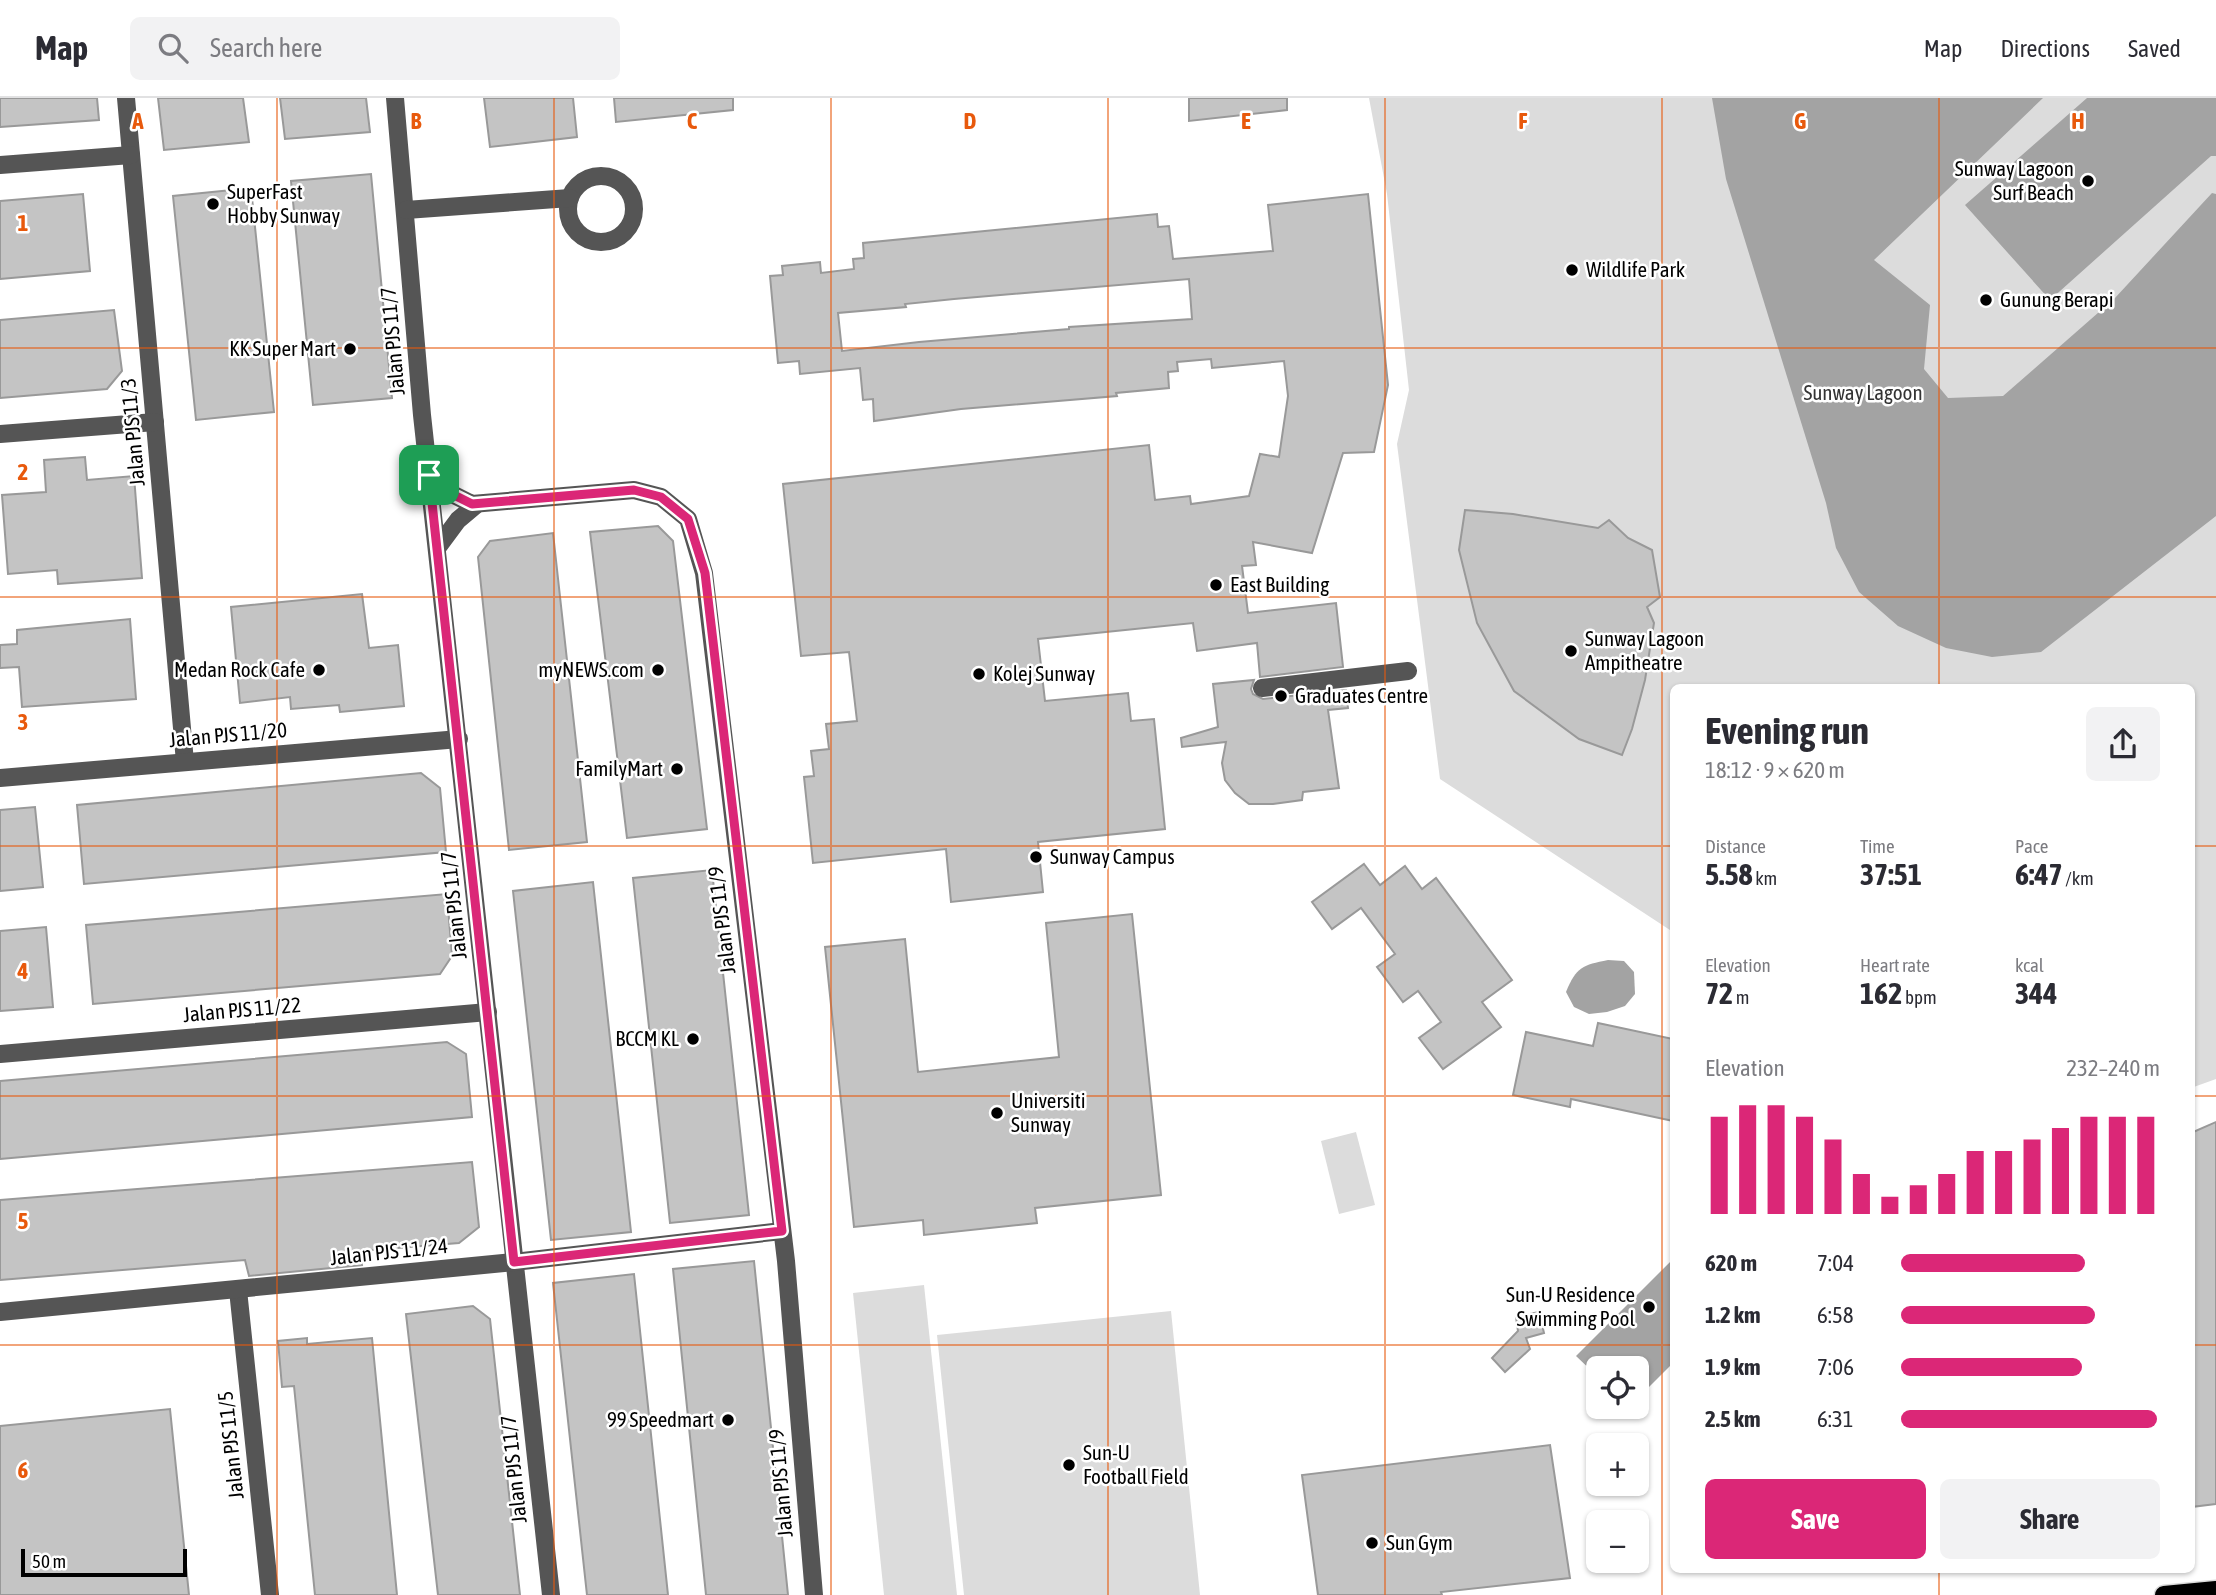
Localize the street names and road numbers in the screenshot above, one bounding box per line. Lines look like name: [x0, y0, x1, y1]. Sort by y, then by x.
street label: Jalan PJS 11/7: [375, 286, 409, 396]
street label: Jalan PJS 11/3: [115, 377, 149, 487]
street label: Jalan PJS 11/20: [168, 717, 288, 751]
street label: Jalan PJS 11/7: [435, 850, 471, 960]
street label: Jalan PJS 11/9: [702, 865, 740, 975]
street label: Jalan PJS 11/22: [182, 992, 302, 1026]
street label: Jalan PJS 11/24: [329, 1233, 449, 1269]
street label: Jalan PJS 11/5: [212, 1390, 248, 1500]
street label: Jalan PJS 11/7: [495, 1414, 531, 1524]
street label: Jalan PJS 11/9: [763, 1428, 797, 1538]

